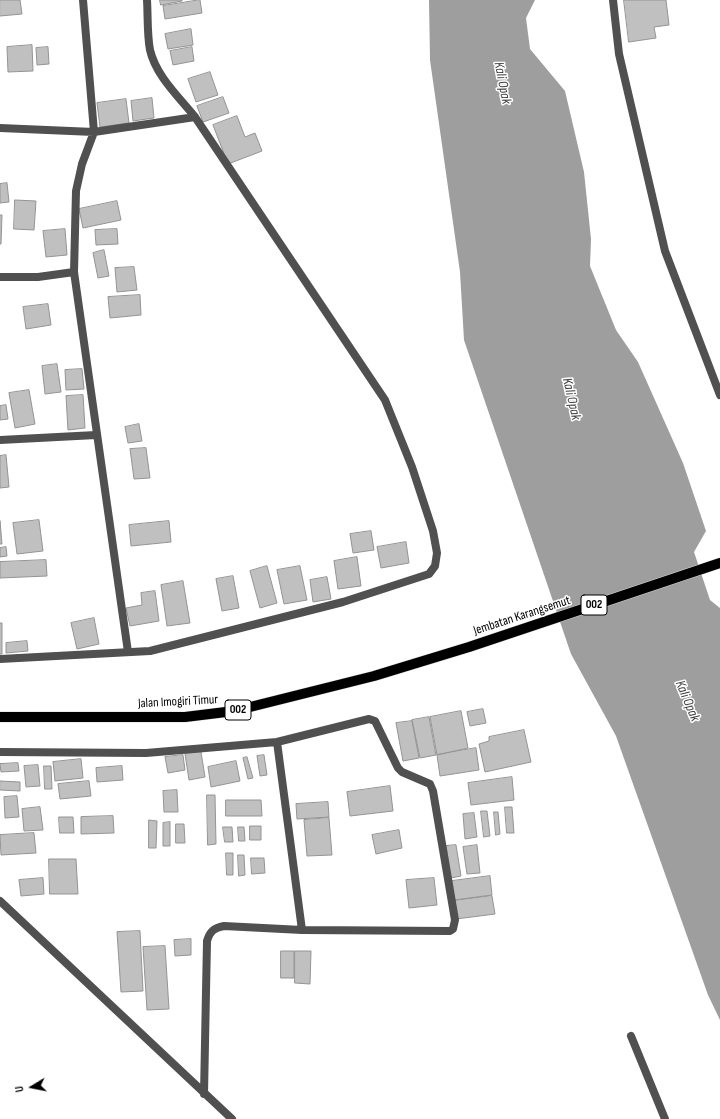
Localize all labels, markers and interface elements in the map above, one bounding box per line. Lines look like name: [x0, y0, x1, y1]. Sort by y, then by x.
water label: Kali Opak: [490, 61, 514, 105]
water label: Kali Opak: [558, 376, 584, 422]
street label: Jembatan Karangsemut: [472, 593, 572, 639]
road number: 002: [581, 595, 607, 615]
water label: Kali Opak: [671, 678, 703, 724]
street label: Jalan Imogiri Timur: [138, 692, 218, 712]
road number: 002: [225, 700, 251, 720]
north arrow: [12, 1067, 52, 1107]
text: U: [13, 1085, 27, 1093]

